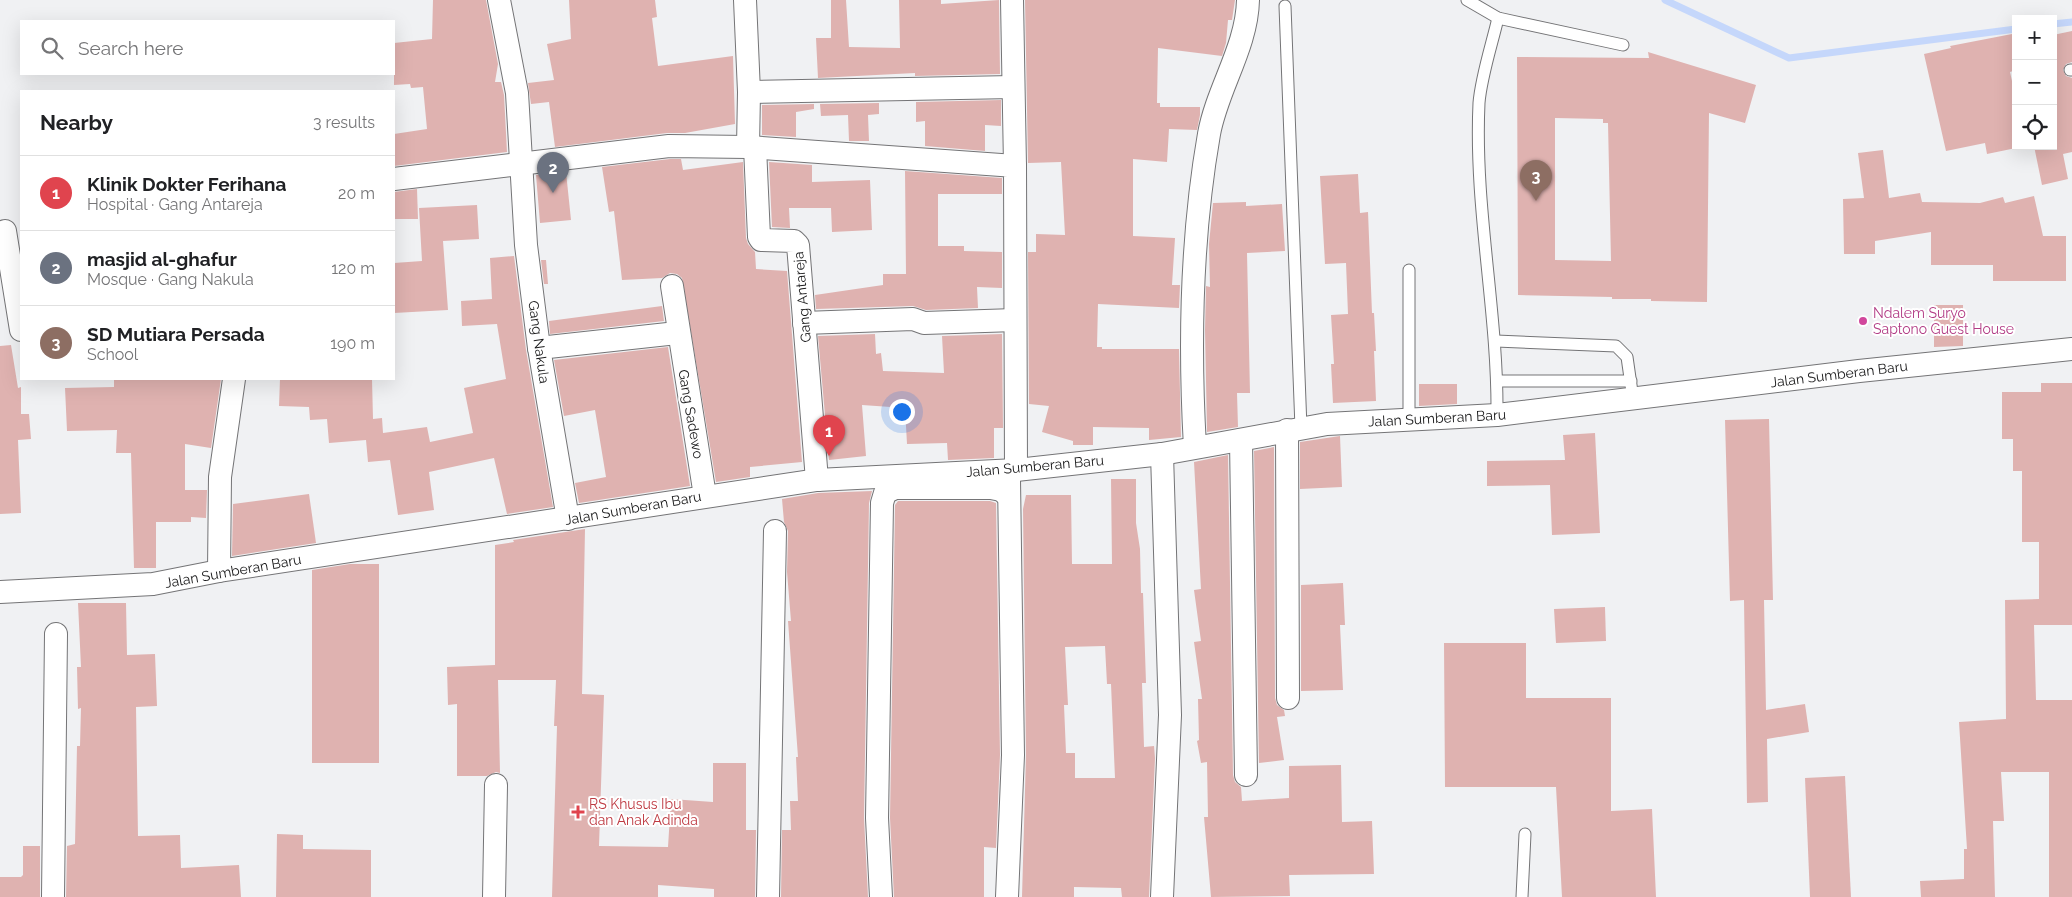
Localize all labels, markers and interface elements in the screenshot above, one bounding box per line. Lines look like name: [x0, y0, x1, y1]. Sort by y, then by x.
map controls: [2012, 15, 2057, 150]
button: +: [2012, 15, 2057, 60]
search box: [20, 20, 395, 75]
icon: search: [38, 34, 66, 62]
text: Search here: [78, 37, 184, 59]
button: −: [2012, 60, 2057, 105]
button: locate: [2012, 105, 2057, 150]
text: Nearby: [40, 110, 113, 135]
text: 3 results: [313, 113, 375, 132]
pin: 2: [537, 152, 569, 193]
pin: 3: [1520, 160, 1552, 201]
text: Klinik Dokter Ferihana: [87, 173, 287, 195]
text: 1: [52, 184, 60, 203]
text: 20 m: [338, 184, 375, 203]
text: Hospital · Gang Antareja: [87, 195, 263, 214]
text: masjid al-ghafur: [87, 248, 237, 270]
street label: Gang Antareja: [790, 251, 814, 343]
text: 2: [51, 259, 61, 278]
text: 120 m: [331, 259, 375, 278]
text: Mosque · Gang Nakula: [87, 270, 254, 289]
street label: Gang Nakula: [525, 299, 553, 385]
place label: Ndalem Suryo Saptono Guest House: [1873, 305, 2014, 337]
marker: Ndalem Suryo Saptono Guest House: [1857, 315, 1869, 327]
text: SD Mutiara Persada: [87, 323, 265, 345]
text: 3: [52, 334, 60, 353]
text: 190 m: [330, 334, 375, 353]
text: School: [87, 345, 138, 364]
street label: Jalan Sumberan Baru: [1769, 358, 1909, 390]
street label: Gang Sadewo: [675, 368, 707, 460]
your location: [889, 399, 915, 425]
street label: Jalan Sumberan Baru: [1367, 406, 1507, 430]
pin: 1: [813, 415, 845, 456]
street label: Jalan Sumberan Baru: [965, 452, 1105, 480]
street label: Jalan Sumberan Baru: [563, 488, 703, 528]
street label: Jalan Sumberan Baru: [163, 551, 303, 591]
place label: RS Khusus Ibu dan Anak Adinda: [589, 796, 698, 828]
marker: RS Khusus Ibu dan Anak Adinda: [571, 805, 585, 819]

